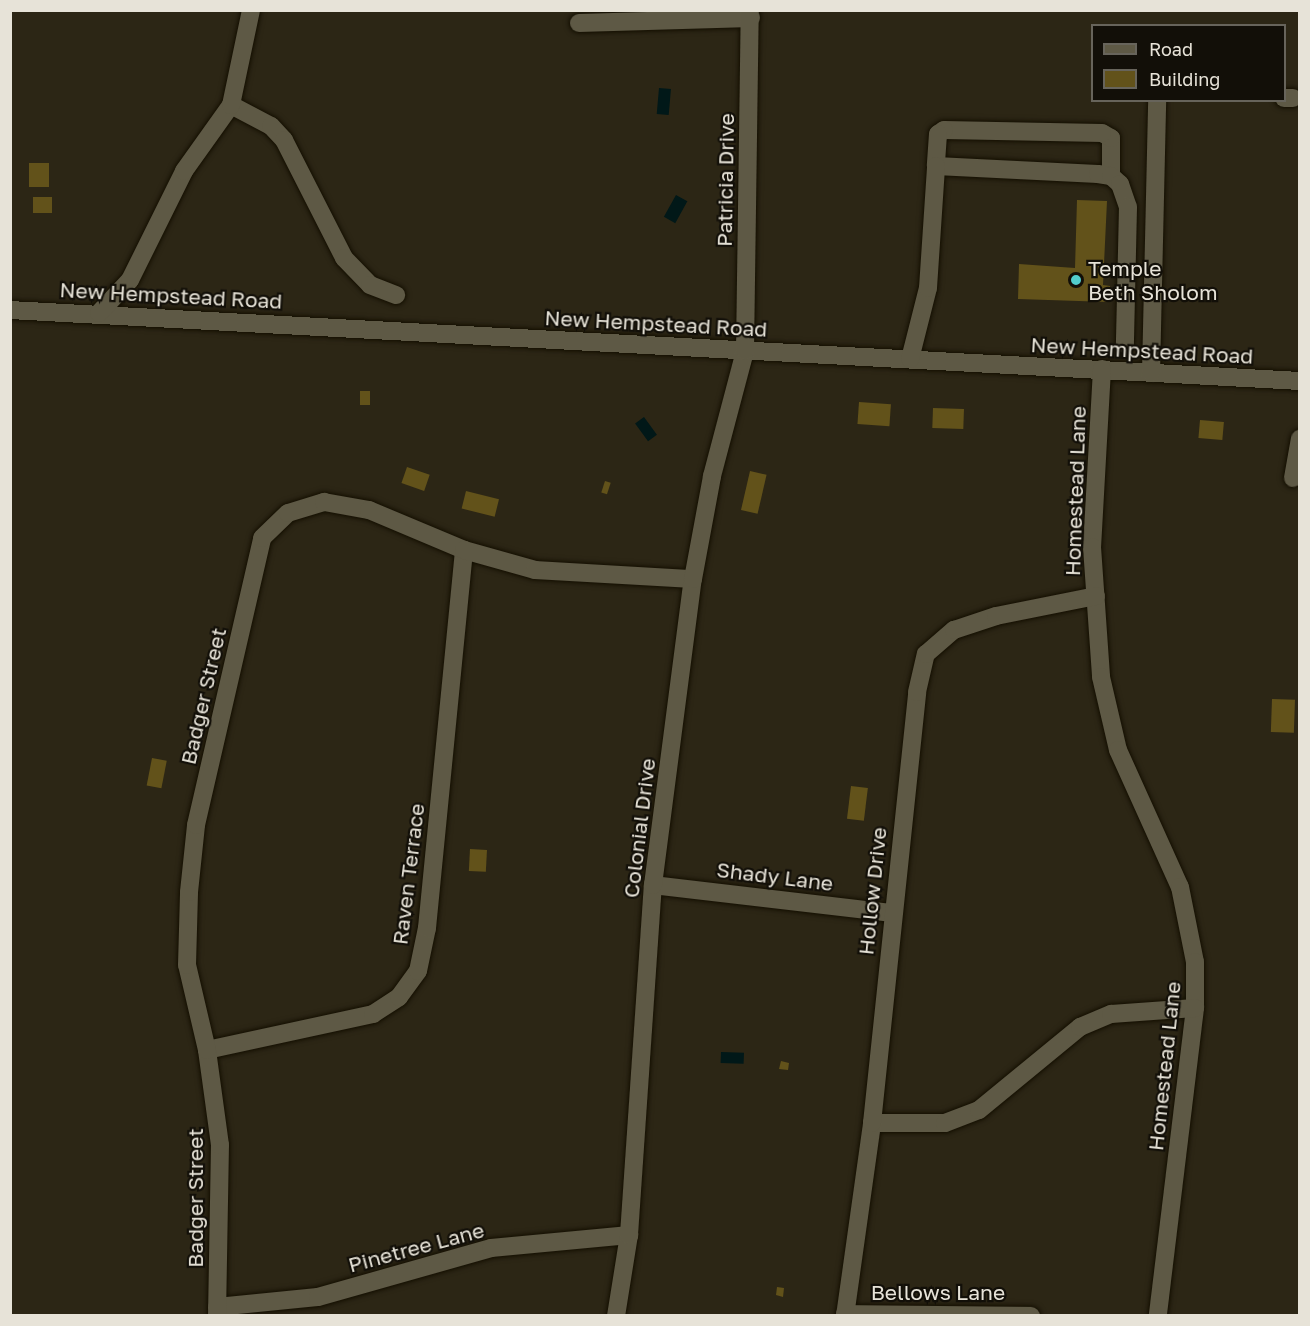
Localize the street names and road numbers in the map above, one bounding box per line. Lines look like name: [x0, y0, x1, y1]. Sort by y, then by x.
street label: Patricia Drive: [711, 113, 739, 247]
street label: New Hempstead Road: [59, 277, 283, 313]
street label: New Hempstead Road: [544, 305, 768, 341]
street label: New Hempstead Road: [1030, 332, 1254, 368]
street label: Homestead Lane: [1059, 406, 1091, 576]
street label: Badger Street: [175, 625, 231, 767]
street label: Colonial Drive: [618, 757, 660, 899]
street label: Raven Terrace: [387, 802, 429, 946]
street label: Hollow Drive: [853, 826, 891, 956]
street label: Shady Lane: [715, 856, 835, 896]
street label: Homestead Lane: [1143, 980, 1185, 1152]
street label: Badger Street: [182, 1128, 208, 1268]
street label: Pinetree Lane: [345, 1217, 487, 1277]
street label: Bellows Lane: [871, 1279, 1005, 1305]

